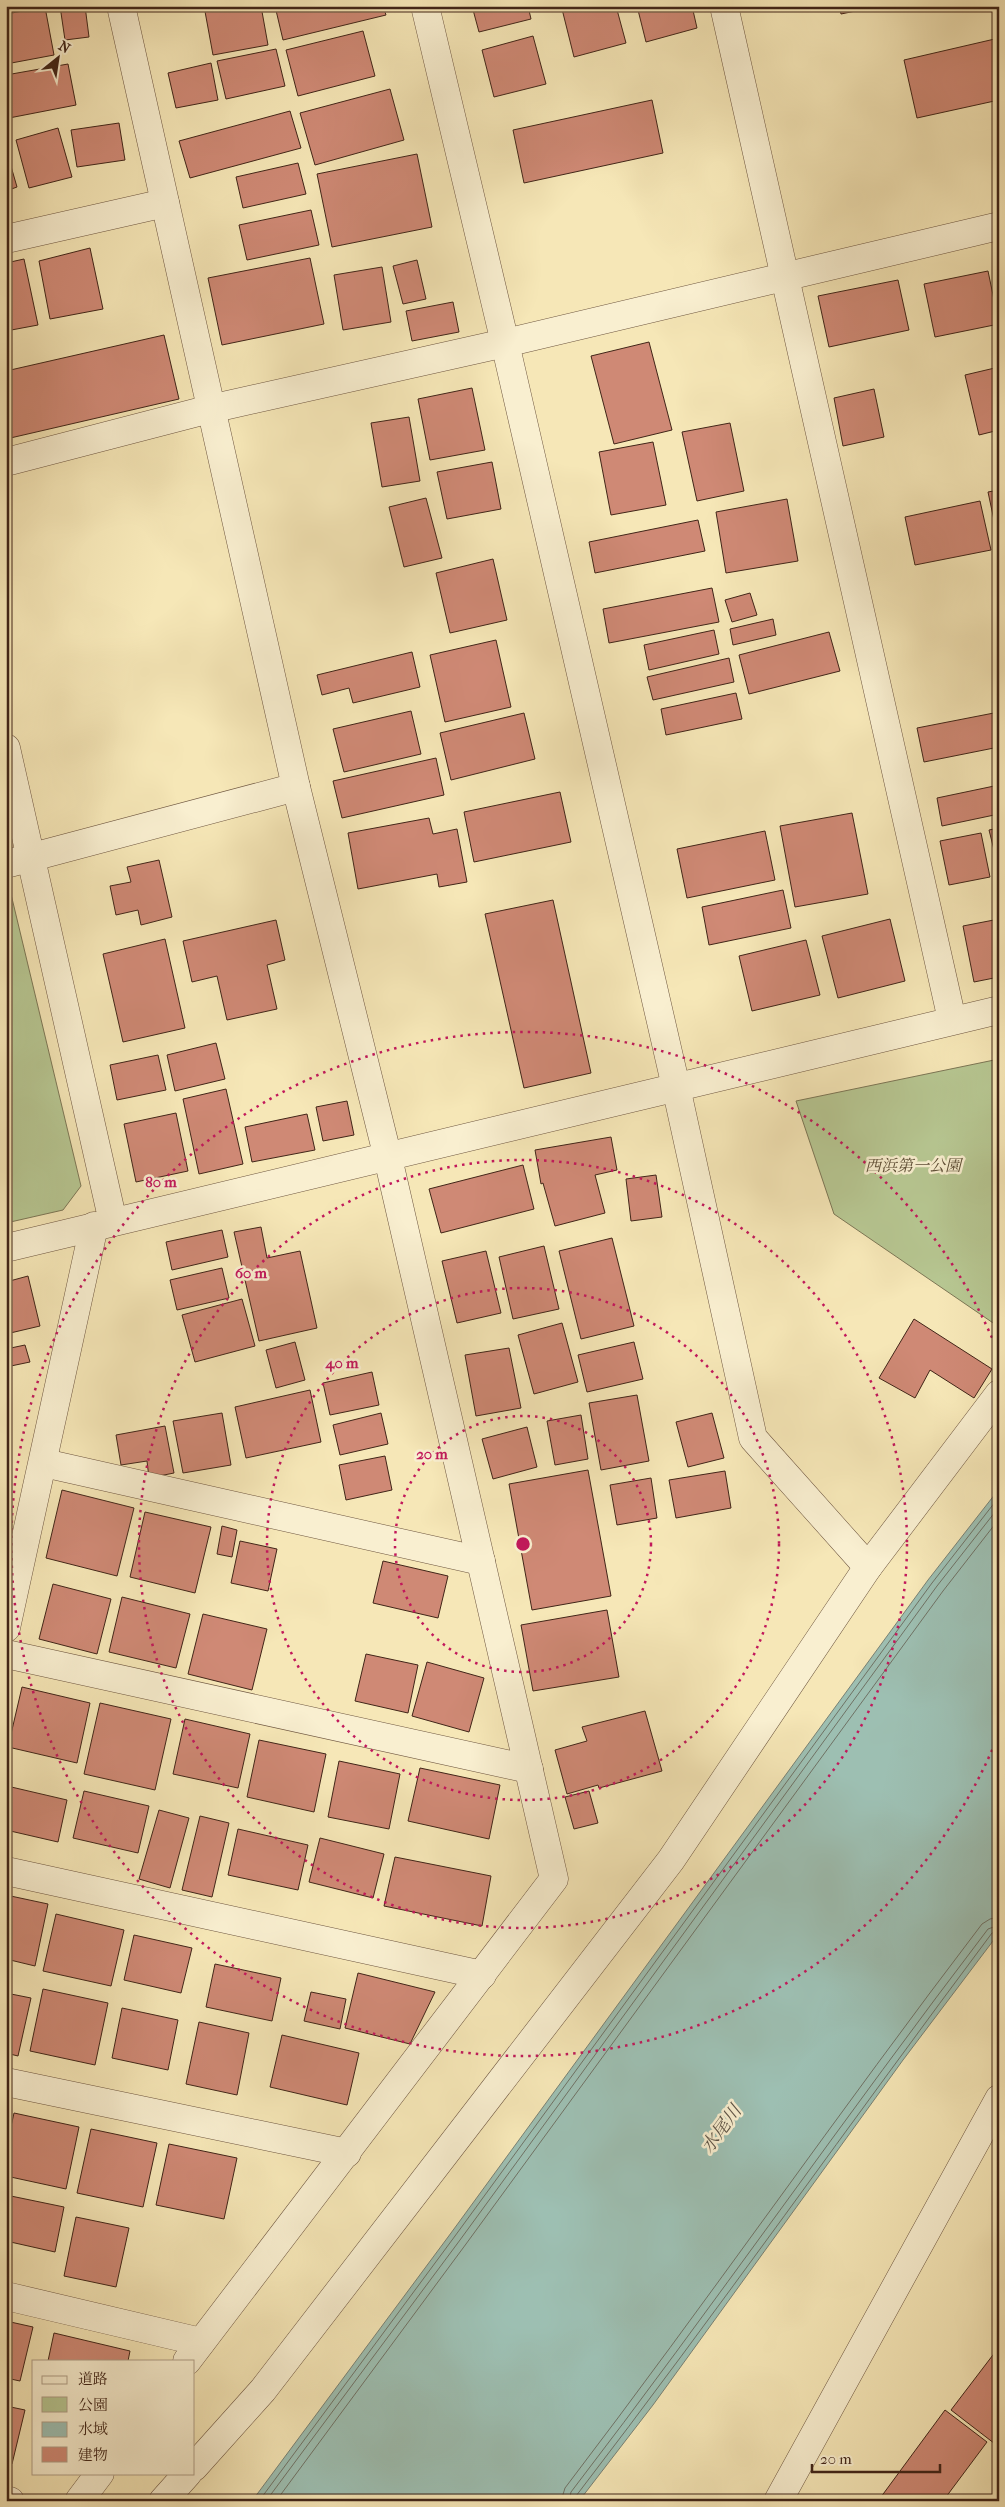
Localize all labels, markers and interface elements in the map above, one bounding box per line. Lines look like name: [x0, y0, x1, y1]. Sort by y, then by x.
north arrow: [32, 32, 82, 82]
text: N: [55, 37, 73, 57]
park label: 西浜第一公園: [865, 1156, 964, 1175]
text: 80 m: [145, 1173, 177, 1191]
text: 60 m: [235, 1264, 268, 1282]
text: 40 m: [325, 1354, 359, 1372]
text: 20 m: [416, 1445, 448, 1463]
centre of rings: [514, 1535, 532, 1553]
water label: 水尾川: [697, 2100, 747, 2157]
legend: [32, 2360, 195, 2474]
text: 道路: [78, 2370, 108, 2388]
text: 公園: [78, 2396, 108, 2414]
text: 水域: [78, 2420, 108, 2438]
scale bar: [812, 2442, 940, 2474]
text: 建物: [78, 2446, 108, 2464]
text: 20 m: [820, 2450, 852, 2468]

